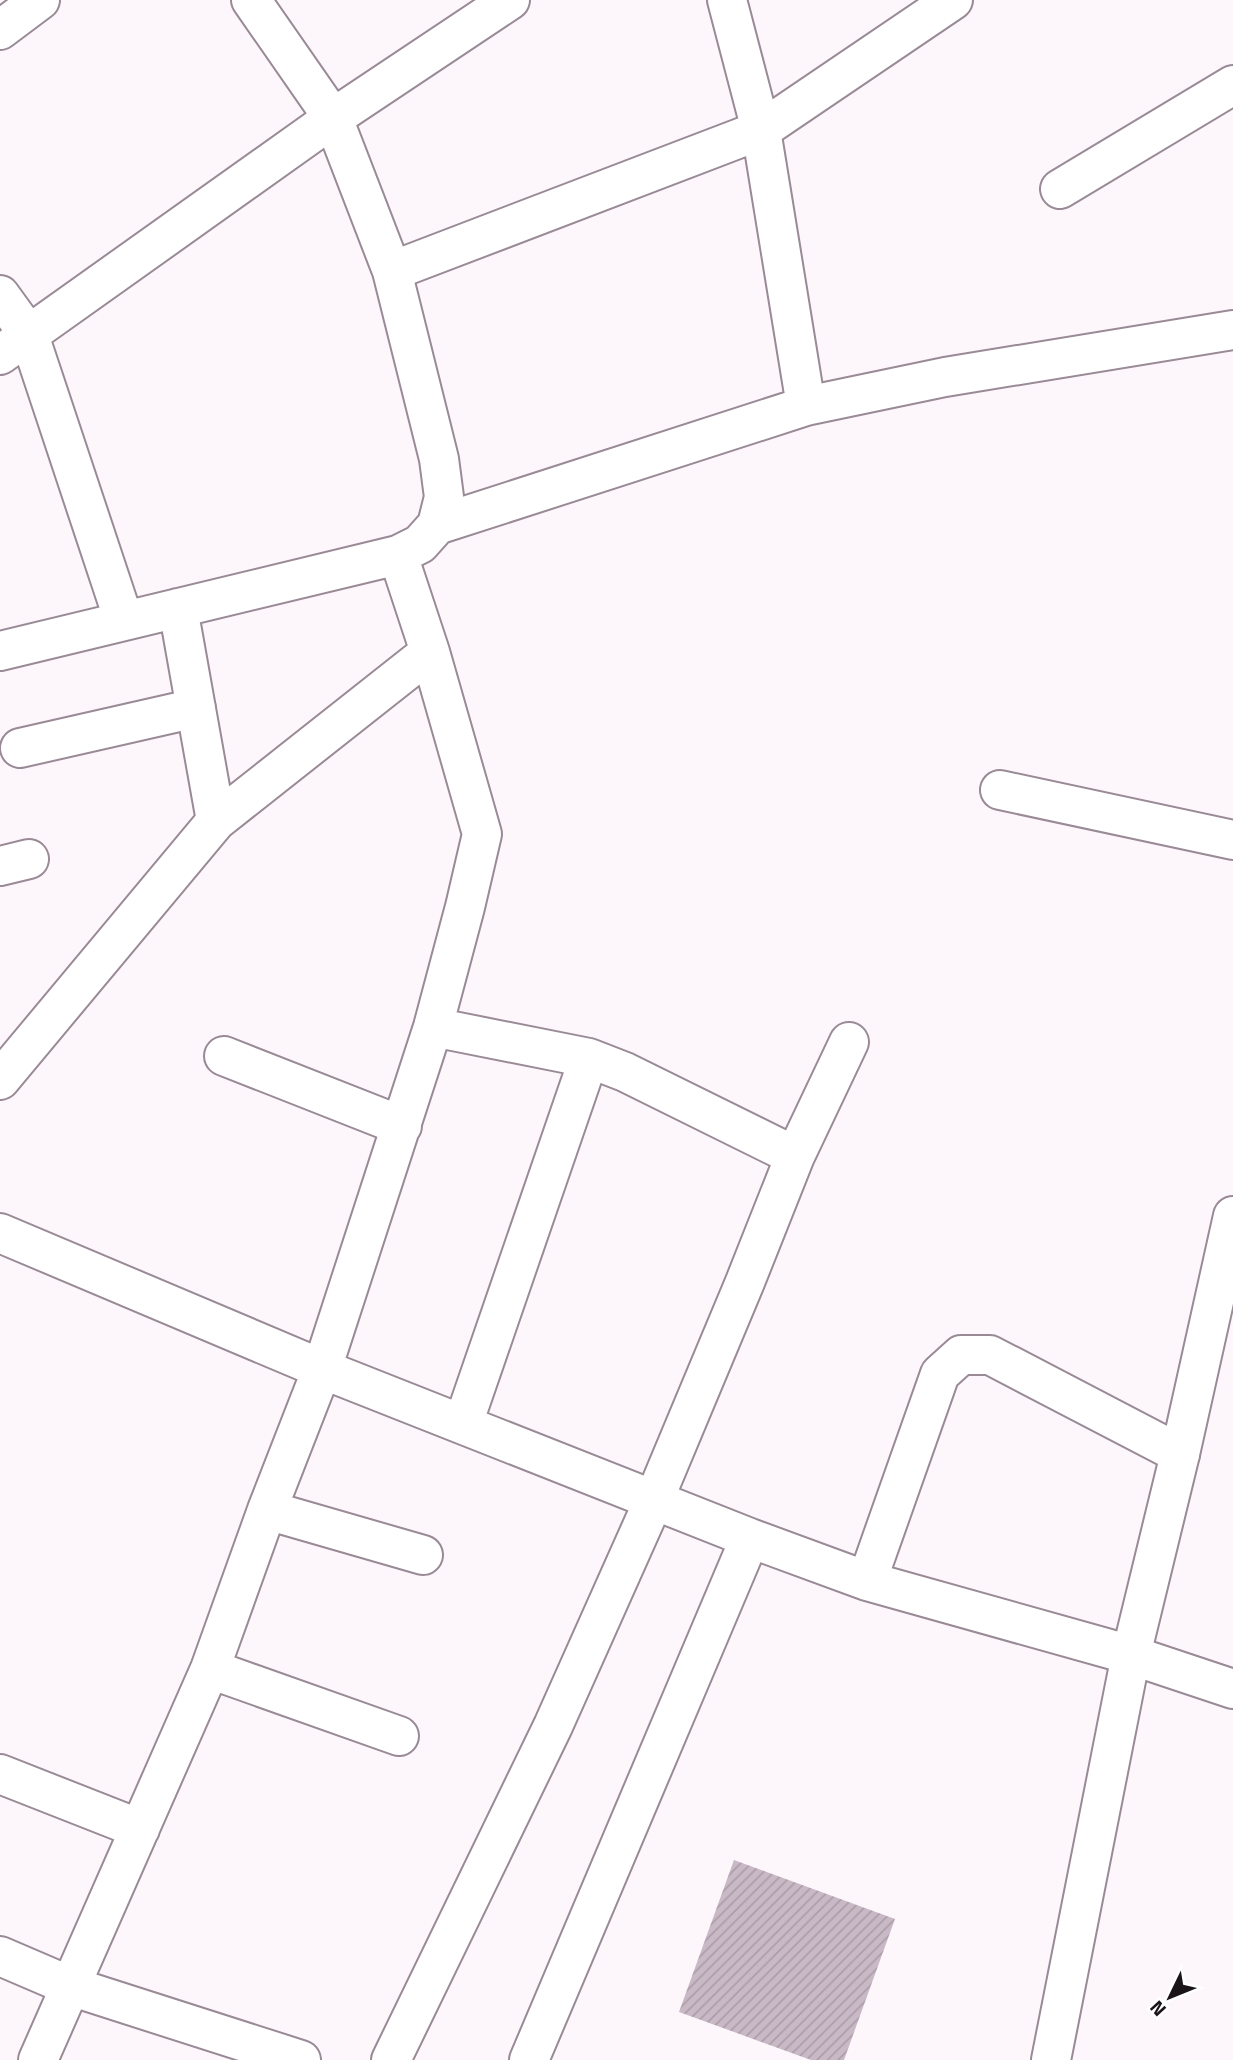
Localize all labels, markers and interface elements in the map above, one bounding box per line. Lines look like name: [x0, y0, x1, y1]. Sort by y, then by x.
north arrow: [1135, 1962, 1205, 2032]
text: N: [1142, 1994, 1172, 2024]

